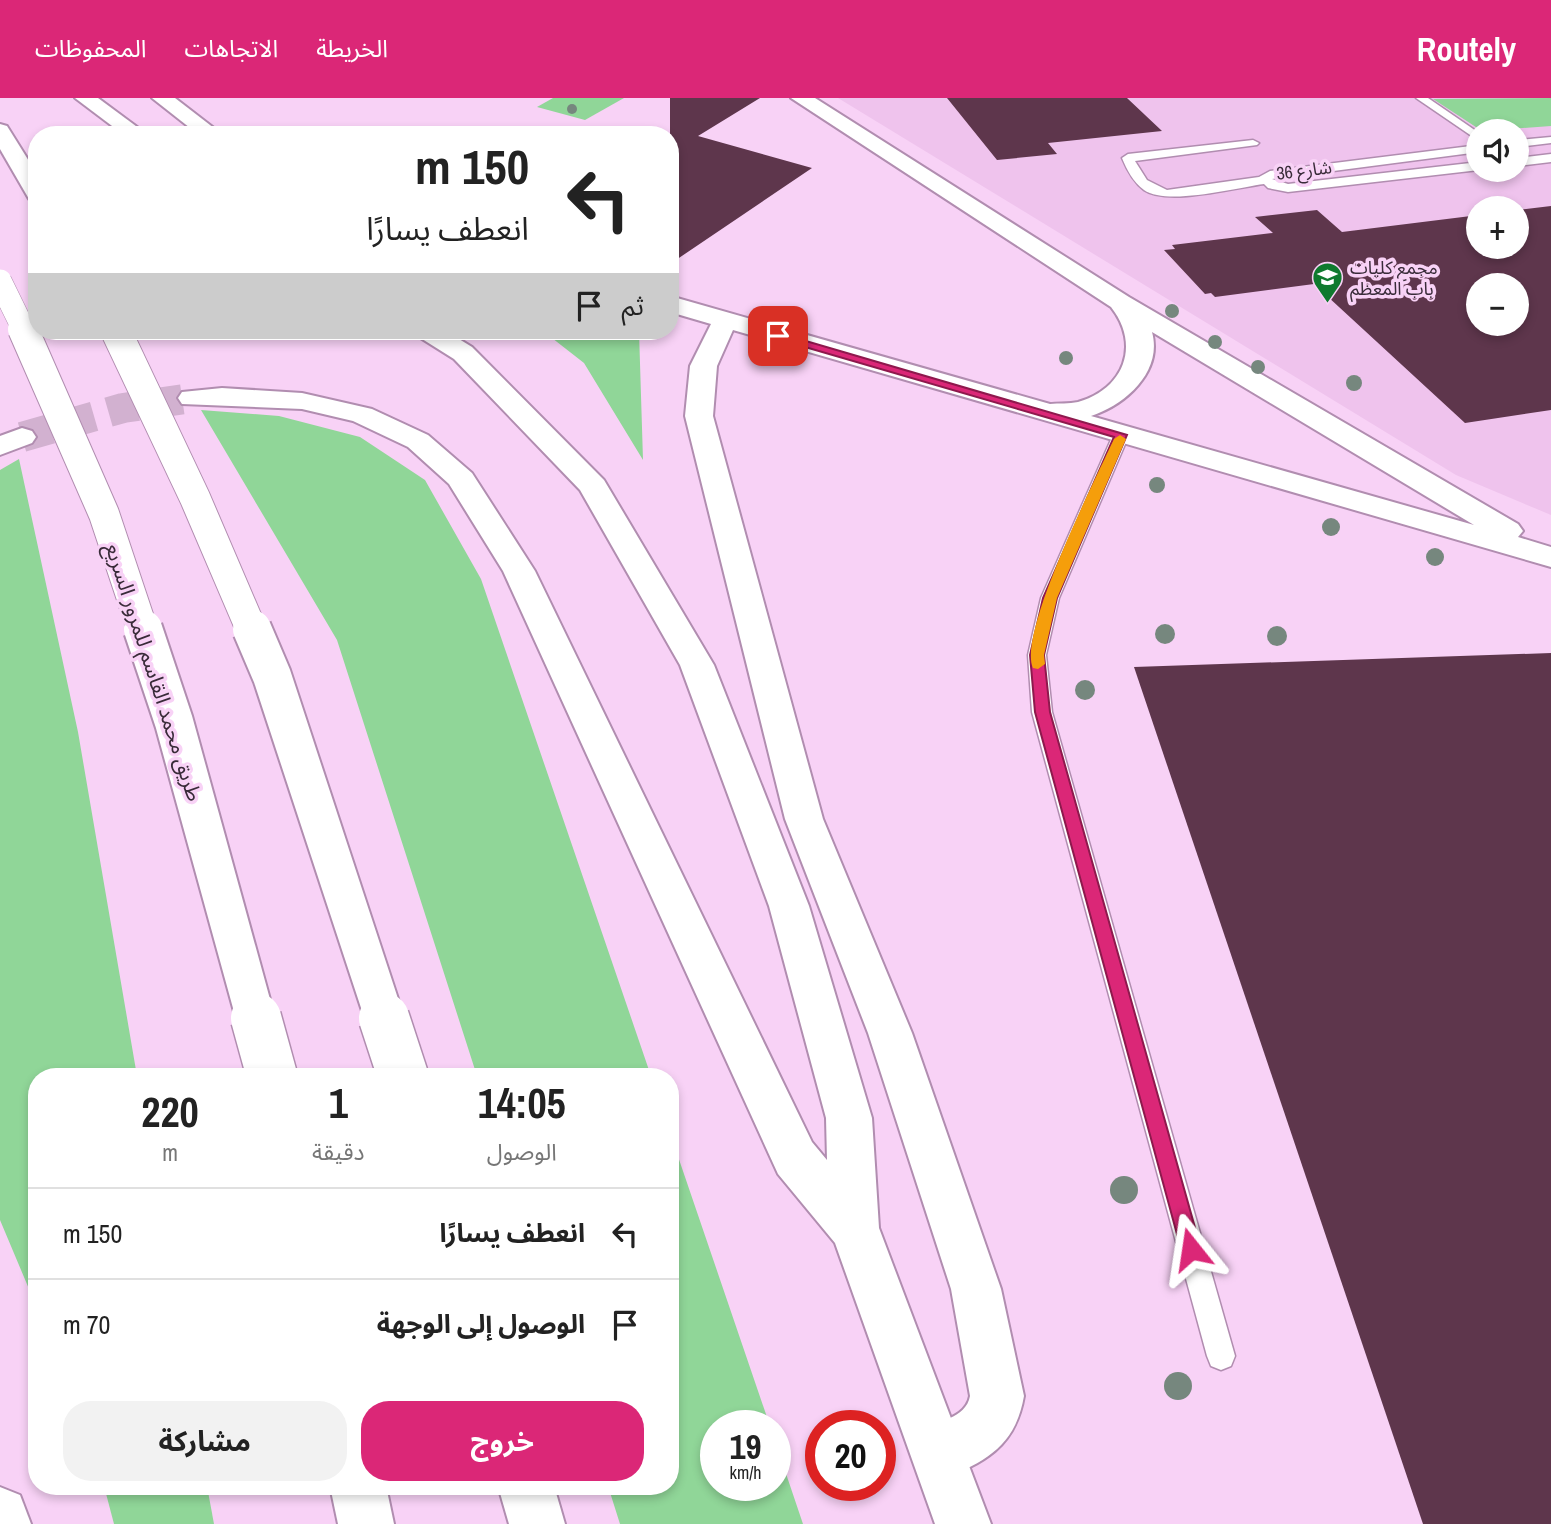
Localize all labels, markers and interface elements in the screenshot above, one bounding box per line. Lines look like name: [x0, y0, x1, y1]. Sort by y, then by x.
text: Routely: [1417, 27, 1516, 71]
text: المحفوظات: [35, 32, 146, 64]
text: الاتجاهات: [184, 32, 278, 64]
text: الخريطة: [316, 32, 388, 64]
map controls: [1466, 119, 1529, 336]
button: sound: [1466, 119, 1529, 182]
text: 150 m: [415, 133, 529, 199]
icon: left: [553, 154, 644, 245]
street label: شارع 36: [1275, 154, 1333, 188]
button: +: [1466, 196, 1529, 259]
text: انعطف يسارًا: [366, 207, 529, 250]
place label: مجمع كليات باب المعظم: [1350, 255, 1438, 302]
school or university icon: مجمع كليات باب المعظم: [1310, 260, 1344, 304]
button: −: [1466, 273, 1529, 336]
icon: arrive: [570, 287, 608, 325]
text: ثم: [622, 288, 644, 323]
pin: [748, 306, 808, 366]
icon: arrive: [759, 317, 797, 355]
street label: طريق محمد القاسم للمرور السريع: [98, 539, 210, 805]
text: 1: [329, 1075, 348, 1131]
text: 14:05: [478, 1075, 566, 1131]
text: 220: [141, 1084, 199, 1140]
text: دقيقة: [312, 1136, 364, 1167]
text: الوصول: [487, 1136, 557, 1167]
text: m: [162, 1137, 178, 1168]
position arrow: [1154, 1212, 1228, 1286]
text: انعطف يسارًا: [439, 1215, 585, 1250]
icon: left: [606, 1215, 644, 1253]
text: 150 m: [63, 1216, 122, 1251]
text: الوصول إلى الوجهة: [377, 1306, 585, 1341]
icon: arrive: [606, 1306, 644, 1344]
text: 70 m: [63, 1307, 110, 1342]
button: مشاركة: [63, 1401, 347, 1481]
button: خروج: [361, 1401, 644, 1481]
speed limit sign: 20: [805, 1410, 896, 1501]
text: 19: [730, 1423, 761, 1470]
text: km/h: [730, 1460, 762, 1485]

